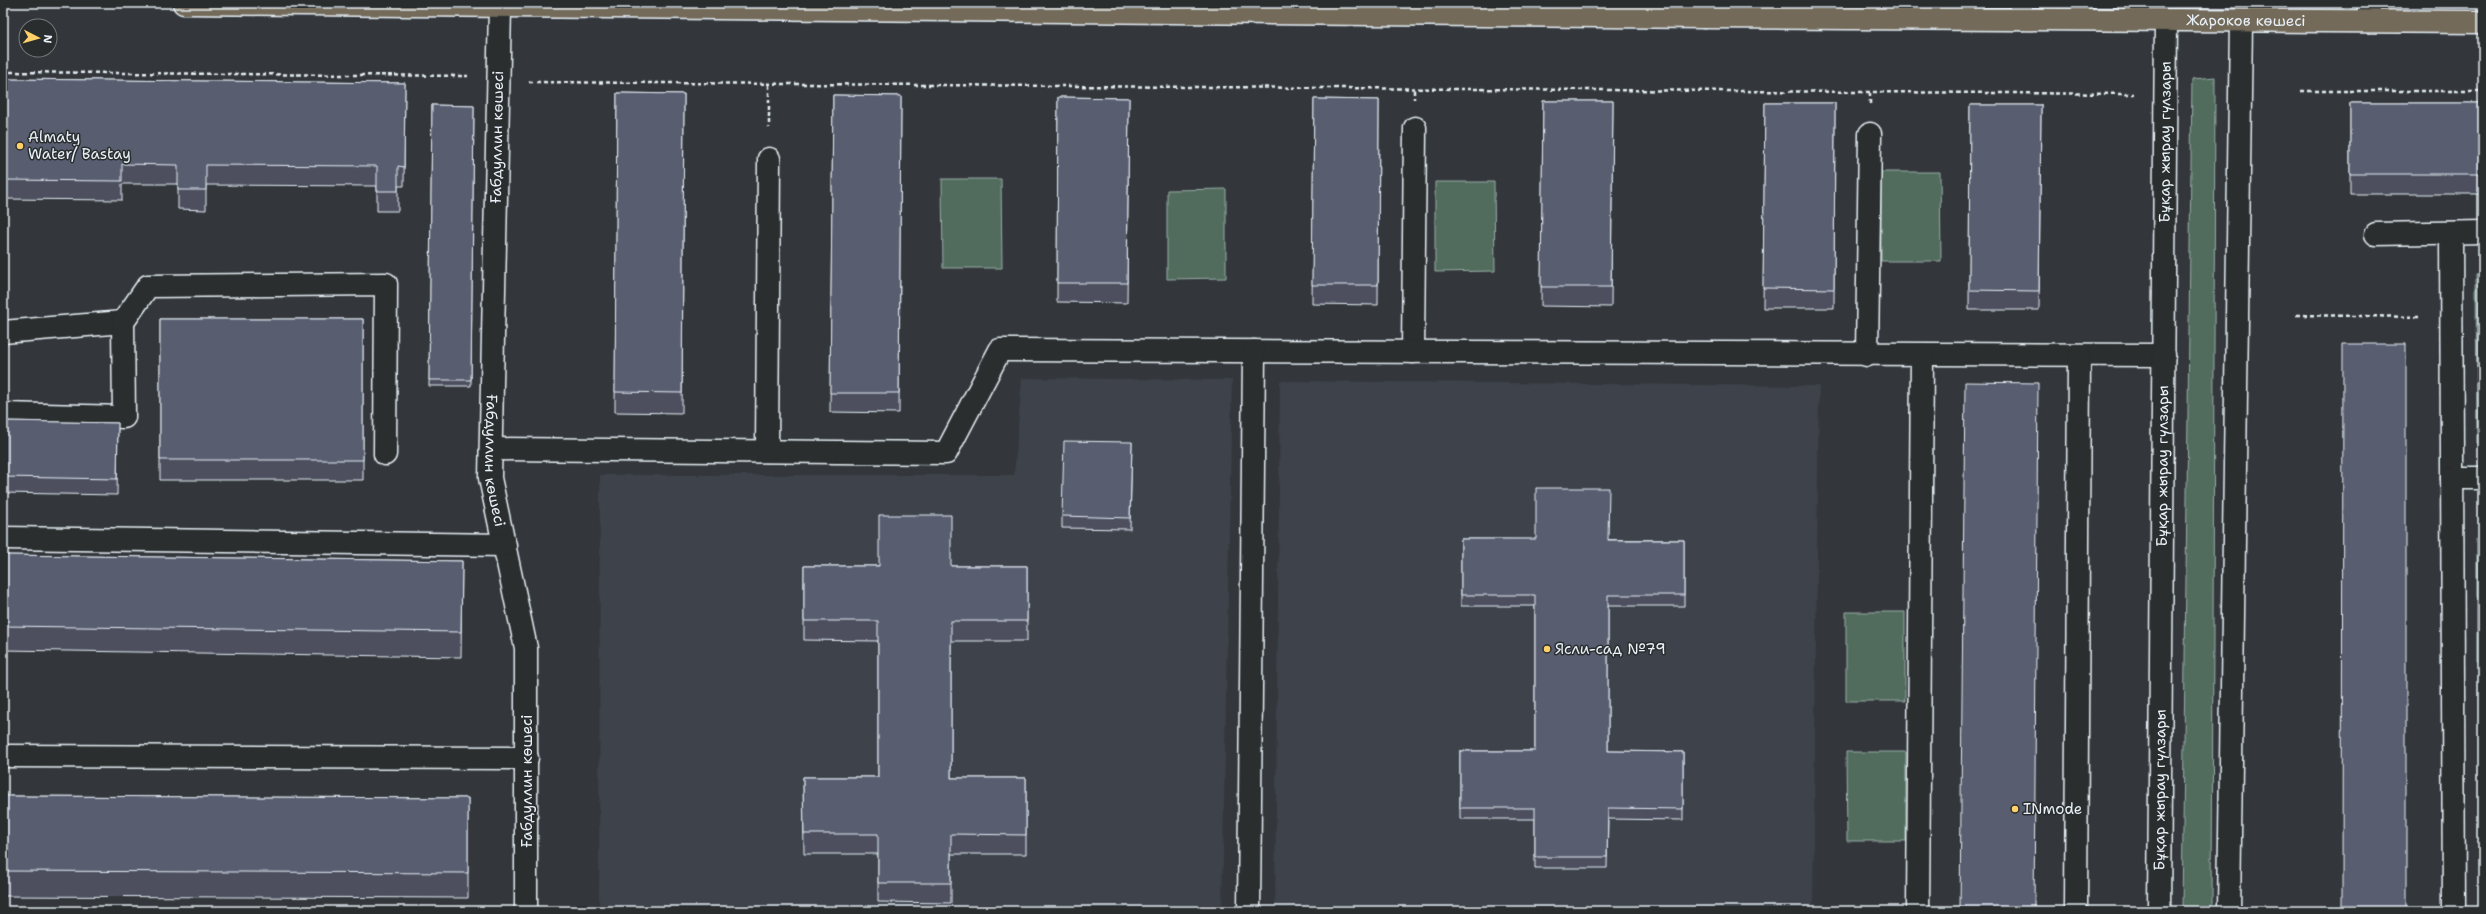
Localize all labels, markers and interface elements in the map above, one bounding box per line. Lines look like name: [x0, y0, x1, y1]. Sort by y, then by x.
street label: Жароков көшесі: [2186, 10, 2306, 31]
north arrow: [18, 18, 58, 58]
text: N: [40, 34, 55, 44]
street label: Бұқар жырау гүлзары: [2154, 61, 2176, 223]
street label: Ғабдуллин көшесі: [486, 70, 508, 204]
place label: Almaty Water/ Bastay: [28, 127, 131, 164]
marker: Almaty Water/ Bastay: [15, 141, 25, 151]
street label: Бұқар жырау гүлзары: [2152, 385, 2173, 547]
street label: Ғабдуллин көшесі: [480, 394, 510, 528]
place label: Ясли-сад №79: [1555, 639, 1666, 659]
marker: Ясли-сад №79: [1542, 644, 1552, 654]
street label: Бұқар жырау гүлзары: [2149, 709, 2171, 871]
street label: Ғабдуллин көшесі: [517, 715, 537, 847]
place label: INmode: [2023, 799, 2082, 819]
marker: INmode: [2010, 804, 2020, 814]

